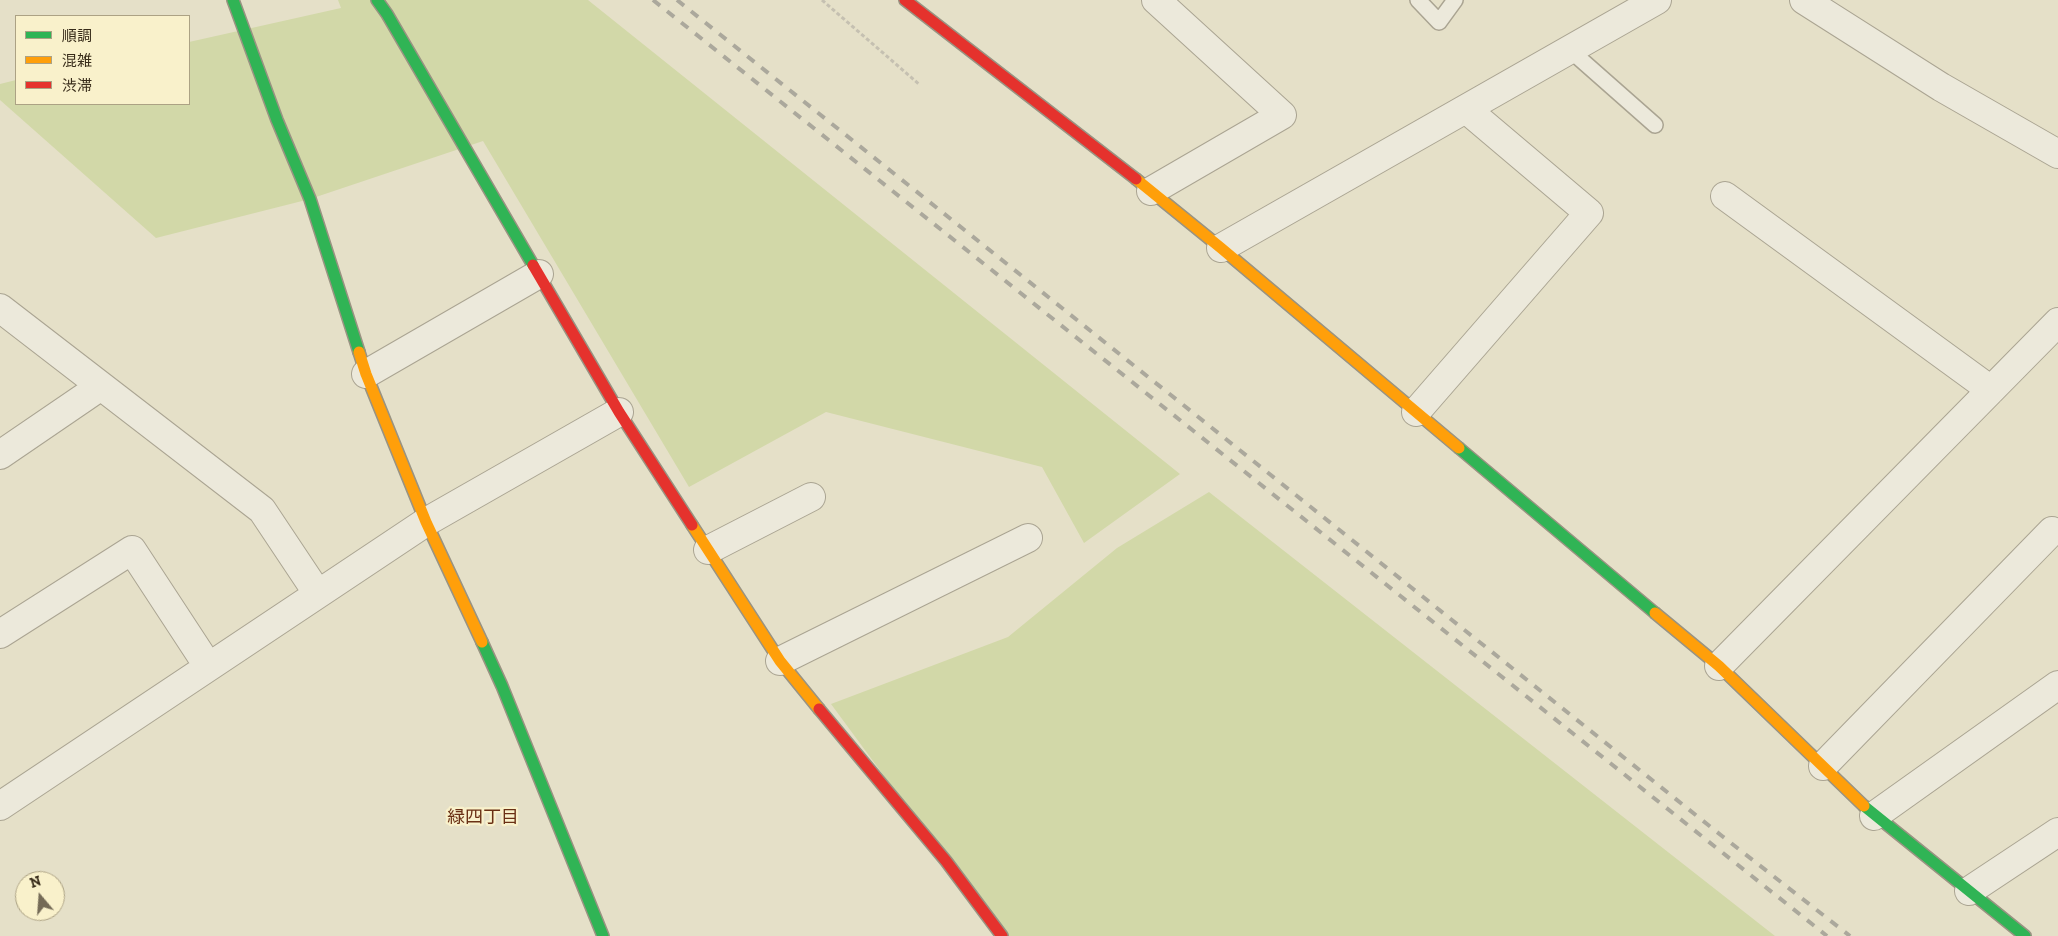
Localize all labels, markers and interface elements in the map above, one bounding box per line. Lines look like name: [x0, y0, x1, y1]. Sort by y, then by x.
legend: [15, 15, 190, 105]
text: 順調: [62, 27, 92, 45]
text: 混雑: [62, 52, 92, 70]
text: 渋滞: [62, 77, 92, 95]
district label: 緑四丁目: [447, 807, 519, 829]
north arrow: [15, 871, 65, 921]
text: N: [28, 872, 43, 892]

